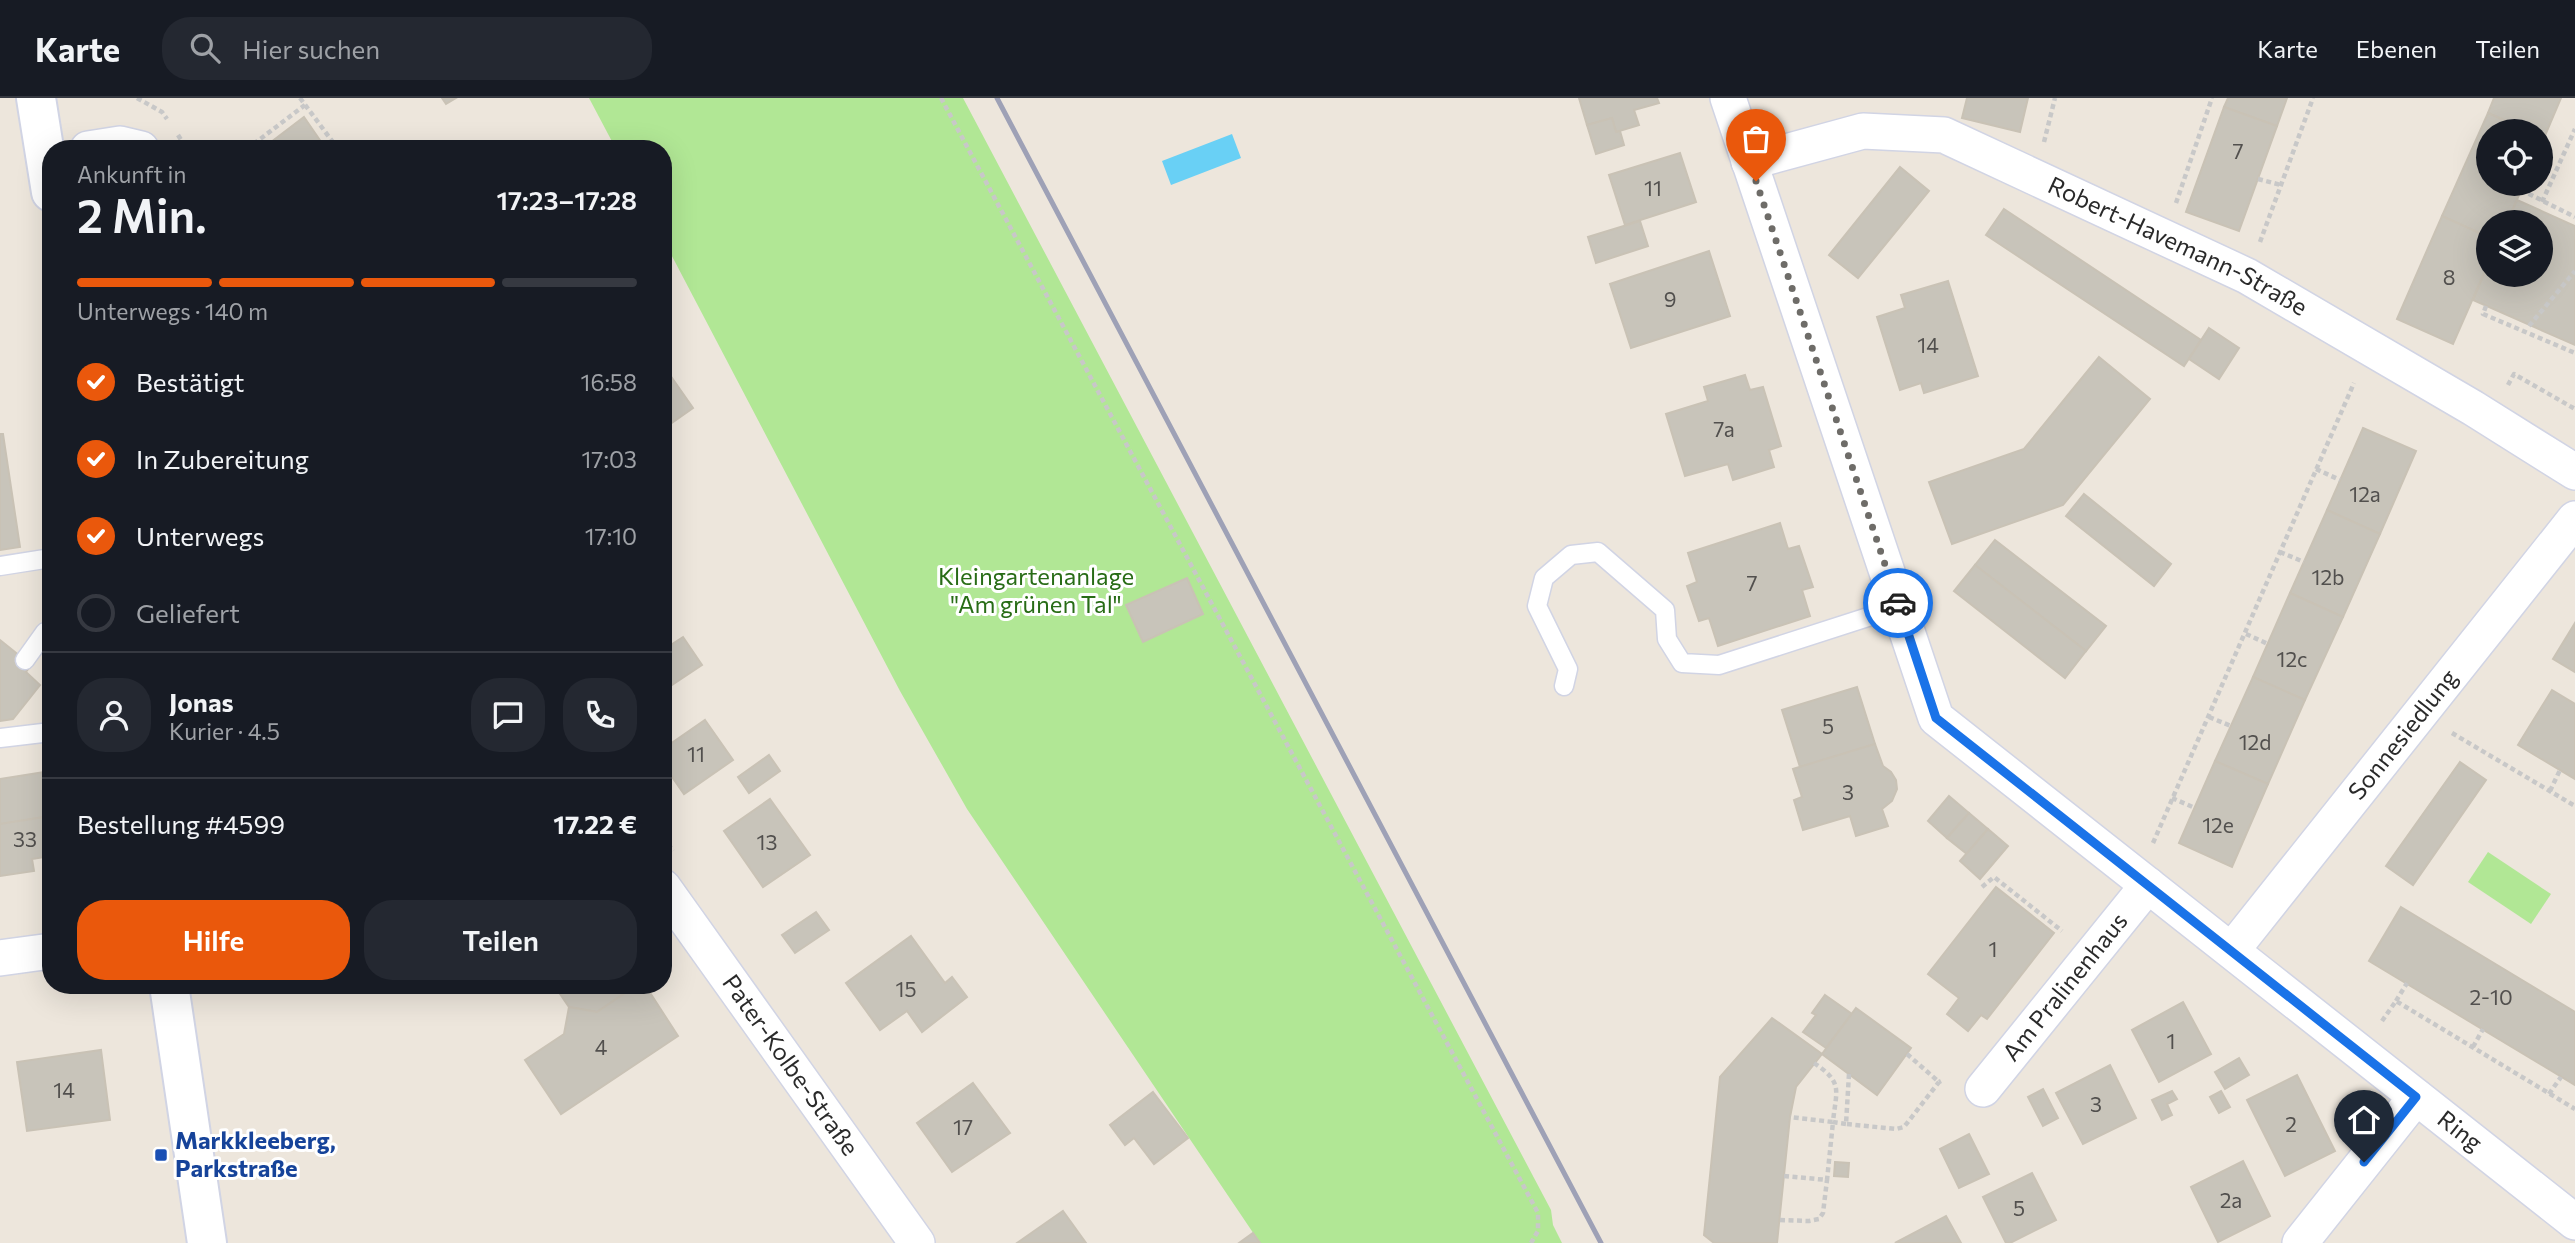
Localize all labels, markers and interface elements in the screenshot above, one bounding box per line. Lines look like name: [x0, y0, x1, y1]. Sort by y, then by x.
search box: [162, 17, 652, 80]
text: Karte: [35, 28, 120, 69]
icon: search: [186, 29, 224, 67]
text: Hier suchen: [242, 33, 380, 64]
text: Karte: [2257, 34, 2318, 63]
text: Ebenen: [2356, 34, 2437, 63]
text: Teilen: [2475, 34, 2540, 63]
pin: [1726, 109, 1786, 181]
map controls: [2476, 119, 2553, 287]
button: locate: [2476, 119, 2553, 196]
icon: bag: [1737, 120, 1775, 158]
house number: 7: [2232, 138, 2244, 163]
text: Ankunft in: [77, 160, 187, 188]
street label: Robert-Havemann-Straße: [2044, 170, 2313, 321]
house number: 11: [1644, 175, 1662, 200]
text: 17:23–17:28: [496, 184, 637, 215]
text: 2 Min.: [77, 186, 207, 242]
button: layers: [2476, 210, 2553, 287]
house number: 8: [2443, 264, 2455, 289]
house number: 9: [1664, 286, 1676, 311]
text: Unterwegs · 140 m: [77, 297, 268, 325]
house number: 14: [1917, 332, 1939, 357]
icon: check: [77, 363, 115, 401]
text: Bestätigt: [136, 366, 245, 397]
text: 16:58: [581, 368, 637, 396]
house number: 7a: [1713, 416, 1735, 441]
icon: check: [77, 440, 115, 478]
text: In Zubereitung: [136, 443, 309, 474]
text: 17:03: [582, 445, 637, 473]
house number: 12a: [2349, 481, 2381, 506]
icon: check: [77, 517, 115, 555]
text: Unterwegs: [136, 520, 264, 551]
text: 17:10: [585, 522, 637, 550]
park label: Kleingartenanlage "Am grünen Tal": [938, 561, 1134, 618]
house number: 12b: [2311, 564, 2345, 589]
courier: [1863, 568, 1933, 638]
house number: 7: [1746, 570, 1758, 595]
icon: car: [1879, 584, 1917, 622]
text: Geliefert: [136, 597, 240, 628]
house number: 12c: [2276, 646, 2308, 671]
street label: Sonnesiedlung: [2341, 663, 2463, 805]
button: person: [77, 678, 151, 752]
button: chat: [471, 678, 545, 752]
button: phone: [563, 678, 637, 752]
text: Jonas: [169, 686, 234, 717]
house number: 5: [1822, 713, 1834, 738]
text: Kurier · 4.5: [169, 717, 280, 745]
house number: 12d: [2239, 729, 2271, 754]
house number: 11: [687, 741, 705, 766]
house number: 3: [1842, 779, 1854, 804]
text: Bestellung #4599: [77, 808, 285, 839]
text: 17.22 €: [553, 808, 637, 839]
house number: 12e: [2202, 812, 2234, 837]
house number: 33: [13, 826, 37, 851]
house number: 13: [757, 829, 777, 854]
button: Hilfe: [77, 900, 350, 980]
button: Teilen: [364, 900, 637, 980]
street label: Am Pralinenhaus: [1996, 906, 2133, 1066]
house number: 1: [1989, 936, 1997, 961]
street label: Pater-Kolbe-Straße: [717, 968, 866, 1160]
house number: 15: [895, 976, 917, 1001]
house number: 2-10: [2469, 984, 2513, 1009]
house number: 1: [2167, 1028, 2175, 1053]
house number: 4: [595, 1034, 608, 1059]
house number: 14: [53, 1077, 75, 1102]
pin: [2334, 1090, 2394, 1162]
house number: 3: [2090, 1091, 2102, 1116]
icon: home: [2345, 1101, 2383, 1139]
street label: Ring: [2432, 1103, 2489, 1156]
house number: 2: [2285, 1111, 2297, 1136]
house number: 17: [953, 1114, 973, 1139]
place label: Markkleeberg, Parkstraße: [175, 1125, 336, 1182]
marker: Markkleeberg, Parkstraße: [153, 1147, 169, 1163]
house number: 2a: [2220, 1187, 2242, 1212]
house number: 5: [2013, 1195, 2025, 1220]

